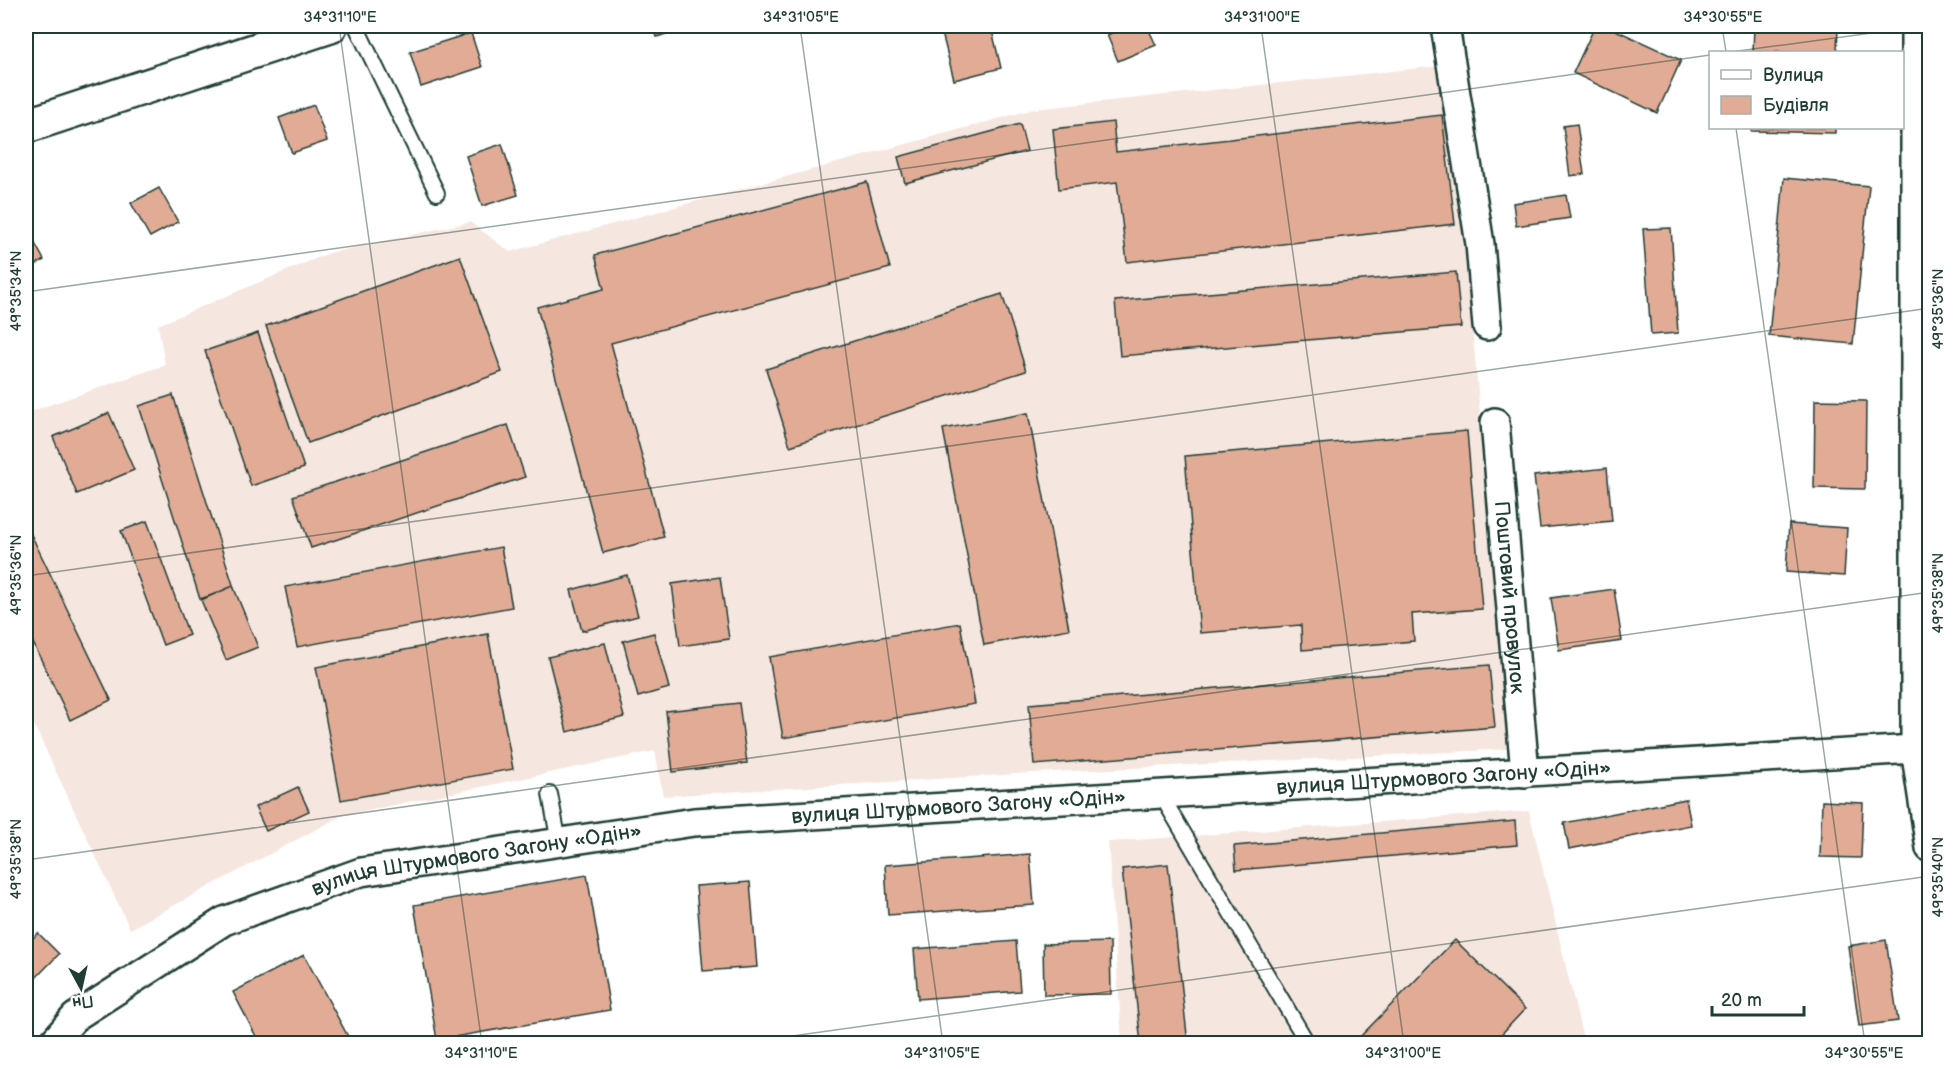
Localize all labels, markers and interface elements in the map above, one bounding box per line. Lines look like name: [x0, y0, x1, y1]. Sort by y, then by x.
text: 34°31'10"E: [303, 8, 377, 27]
text: 34°31'05"E: [763, 8, 839, 27]
text: 34°31'00"E: [1224, 8, 1300, 27]
text: 34°30'55"E: [1684, 8, 1762, 27]
legend: [1709, 51, 1904, 129]
text: Вулиця: [1763, 65, 1824, 86]
text: Будівля: [1763, 95, 1829, 116]
text: 49°35'34"N: [7, 250, 26, 332]
text: 49°35'36"N: [1929, 268, 1948, 350]
street label: Поштовий провулок: [1489, 500, 1531, 695]
text: 49°35'36"N: [7, 534, 26, 616]
text: 49°35'38"N: [1929, 553, 1948, 633]
street label: вулиця Штурмового Загону «Одін»: [1276, 755, 1612, 800]
street label: вулиця Штурмового Загону «Одін»: [791, 784, 1127, 829]
street label: вулиця Штурмового Загону «Одін»: [308, 818, 643, 901]
text: 49°35'38"N: [7, 819, 26, 899]
text: 49°35'40"N: [1929, 837, 1948, 917]
north arrow: [51, 958, 111, 1018]
scale bar: [1712, 979, 1804, 1017]
text: Пн: [71, 990, 95, 1012]
text: 20 m: [1721, 990, 1762, 1011]
text: 34°31'10"E: [444, 1044, 518, 1063]
text: 34°31'05"E: [904, 1044, 980, 1063]
text: 34°31'00"E: [1365, 1044, 1441, 1063]
text: 34°30'55"E: [1825, 1044, 1903, 1063]

